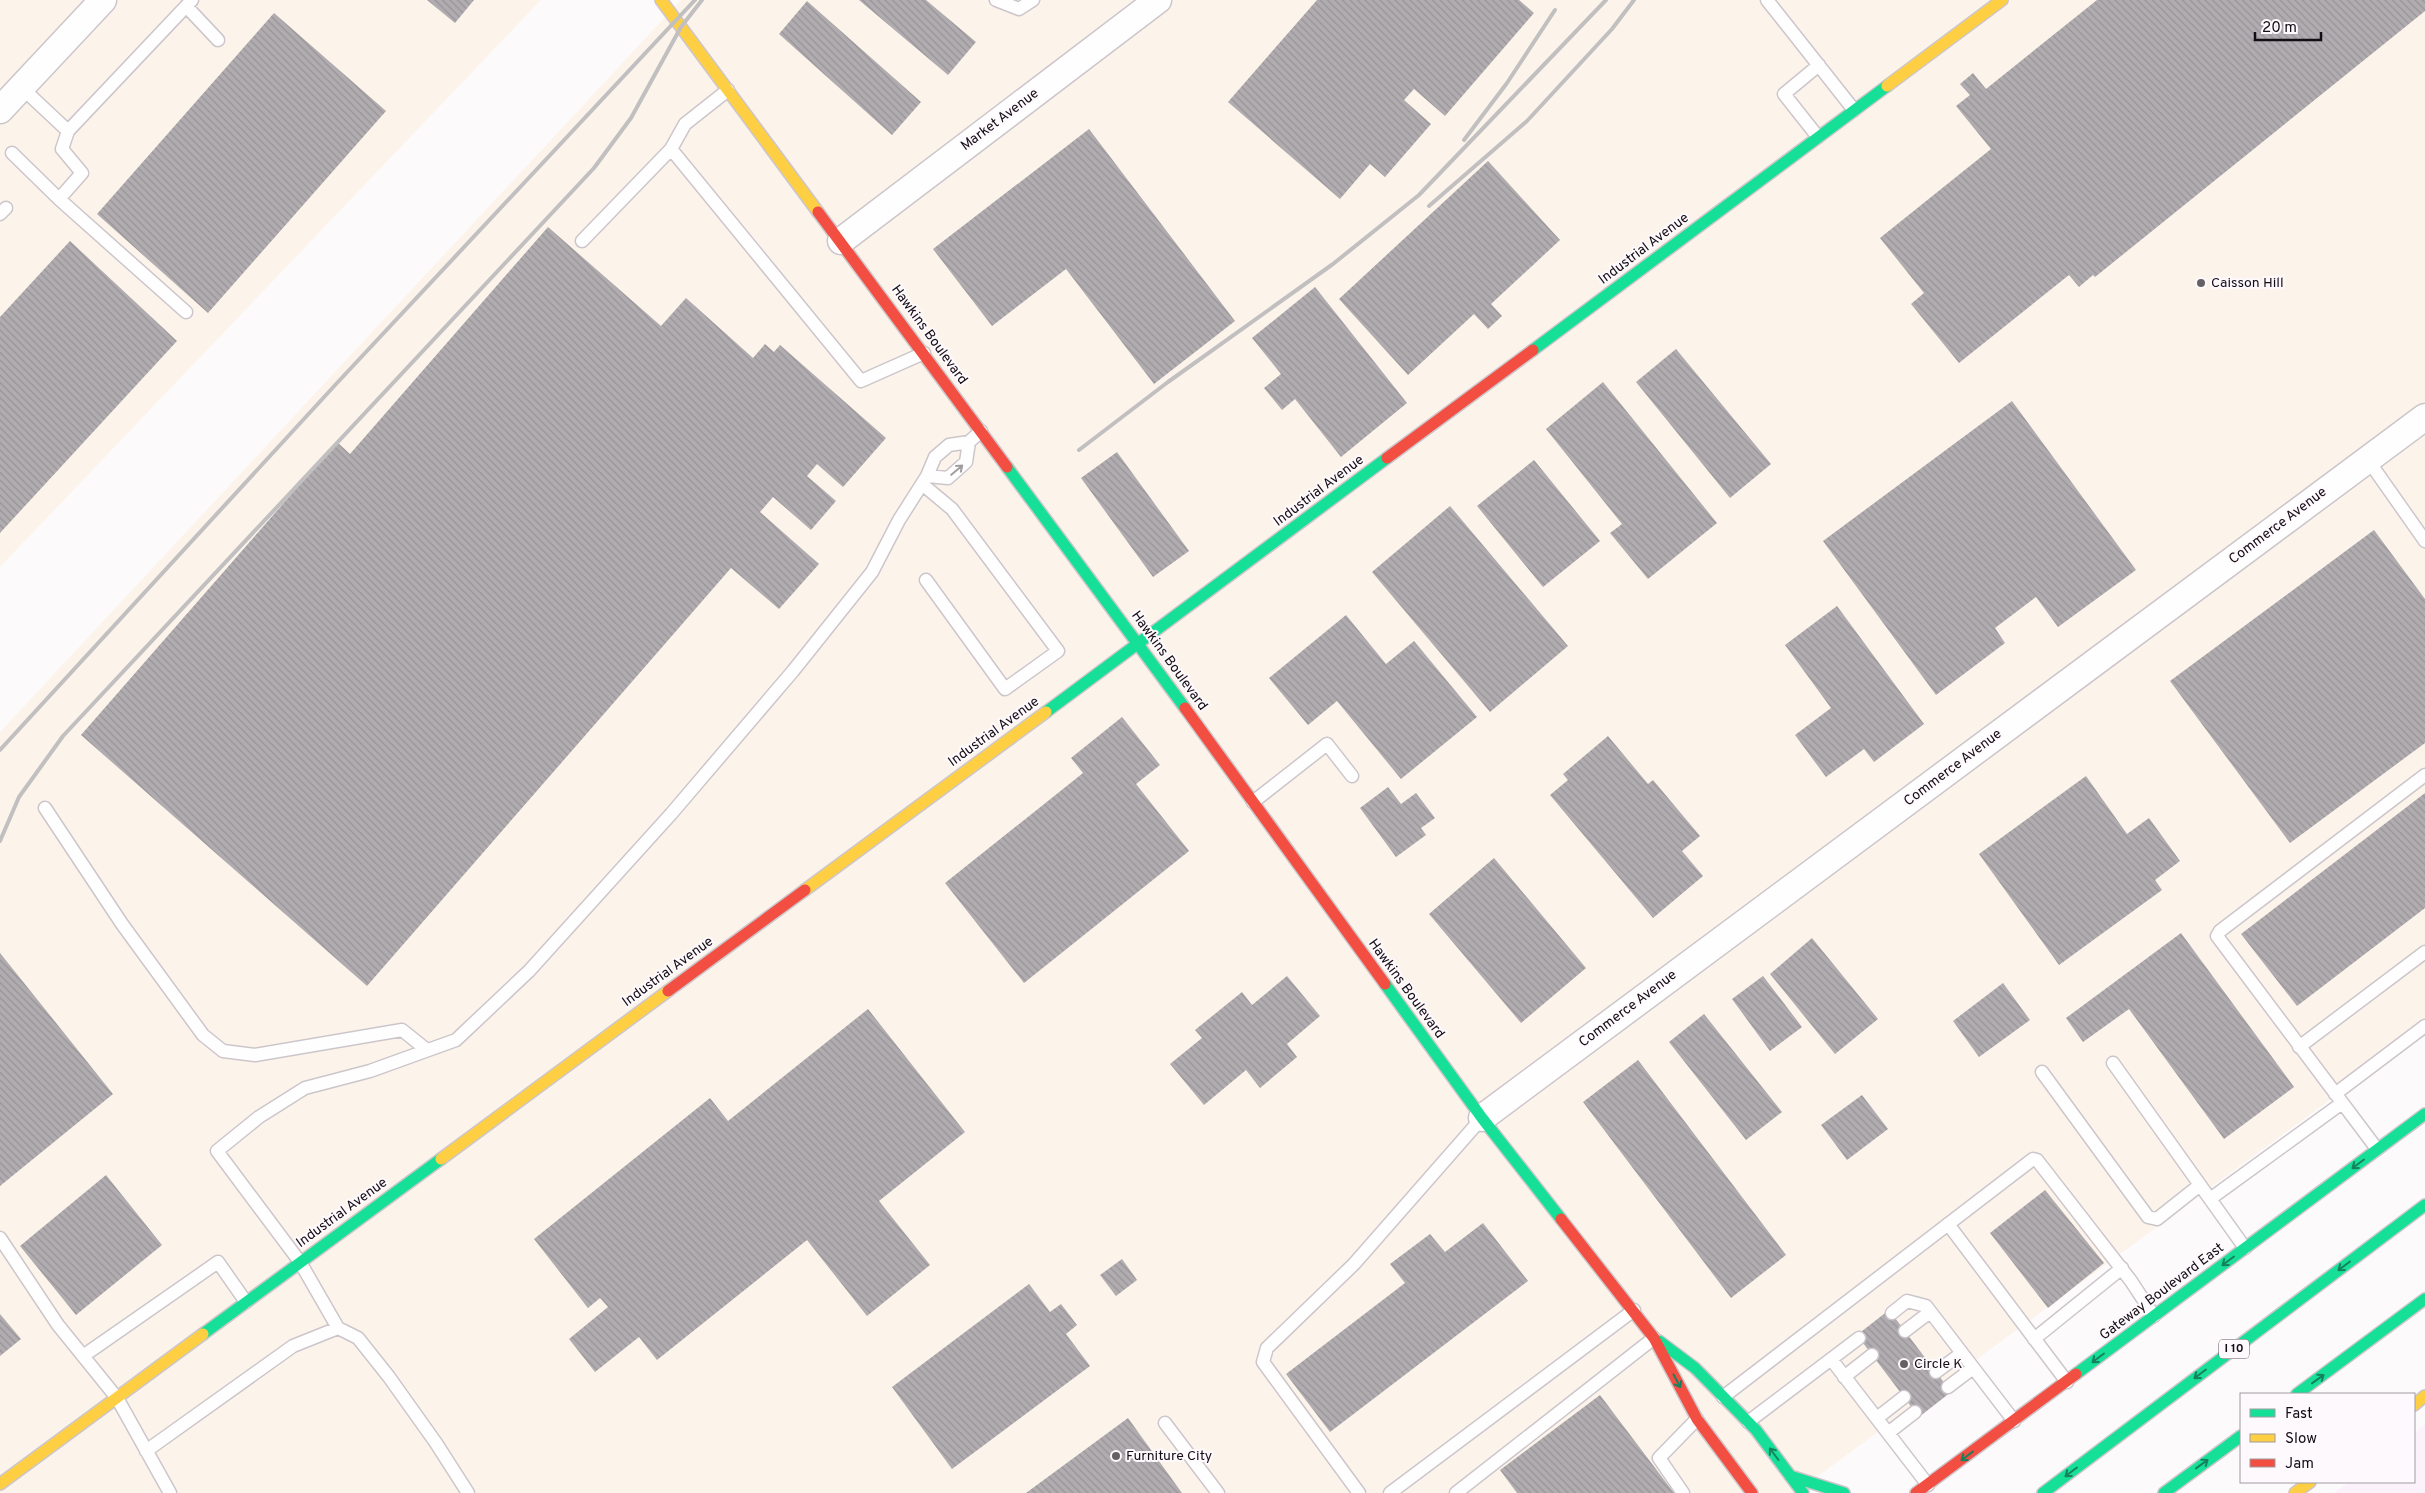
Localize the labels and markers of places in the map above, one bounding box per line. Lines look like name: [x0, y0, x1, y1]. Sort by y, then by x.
place label: Caisson Hill: [2211, 275, 2284, 292]
marker: Caisson Hill: [2195, 277, 2207, 289]
place label: Circle K: [1914, 1356, 1962, 1373]
marker: Circle K: [1898, 1358, 1910, 1370]
place label: Furniture City: [1126, 1448, 1212, 1465]
marker: Furniture City: [1110, 1450, 1122, 1462]

